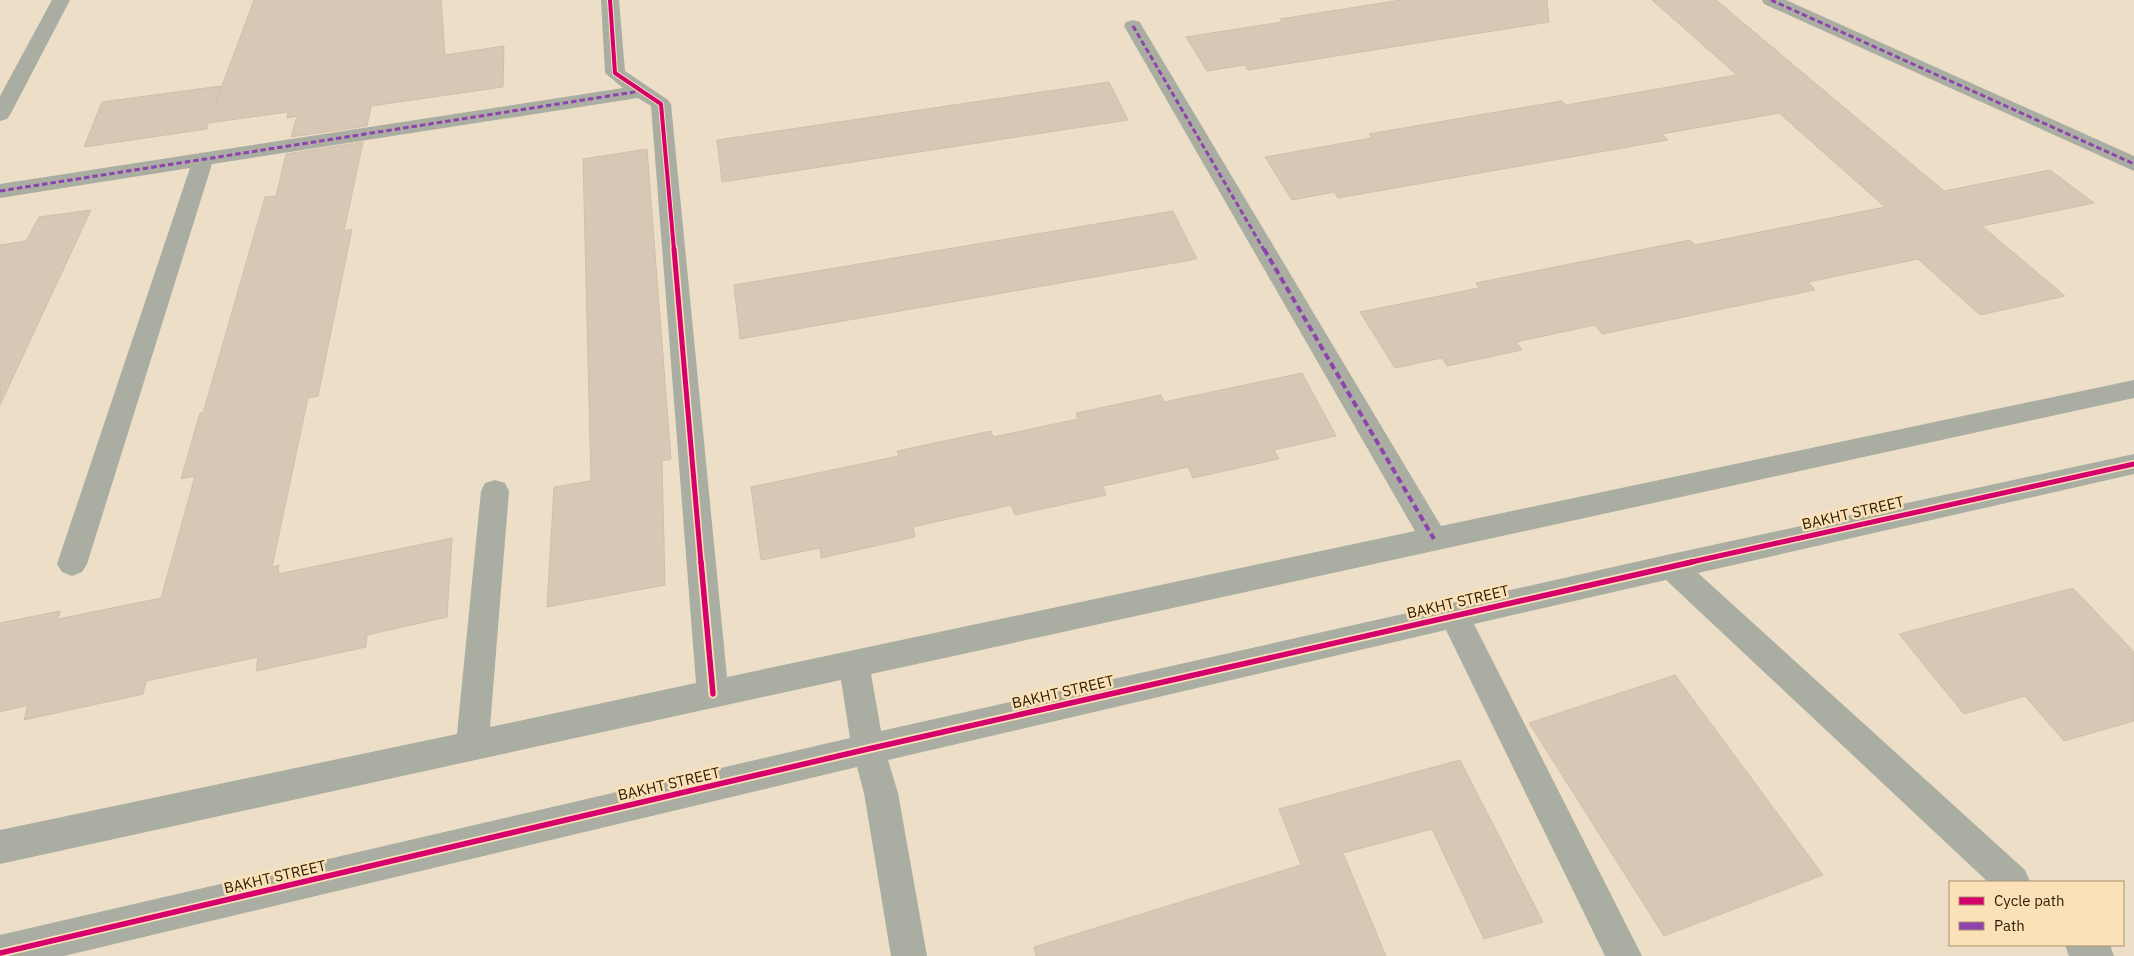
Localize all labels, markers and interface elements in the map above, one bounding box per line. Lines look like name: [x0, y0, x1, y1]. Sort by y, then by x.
street label: BAKHT STREET: [1800, 491, 1906, 533]
street label: BAKHT STREET: [1405, 580, 1511, 622]
street label: BAKHT STREET: [1010, 670, 1116, 712]
street label: BAKHT STREET: [616, 762, 722, 804]
street label: BAKHT STREET: [222, 855, 328, 897]
legend: [1949, 881, 2124, 946]
text: Cycle path: [1994, 891, 2065, 910]
text: Path: [1994, 916, 2025, 935]

